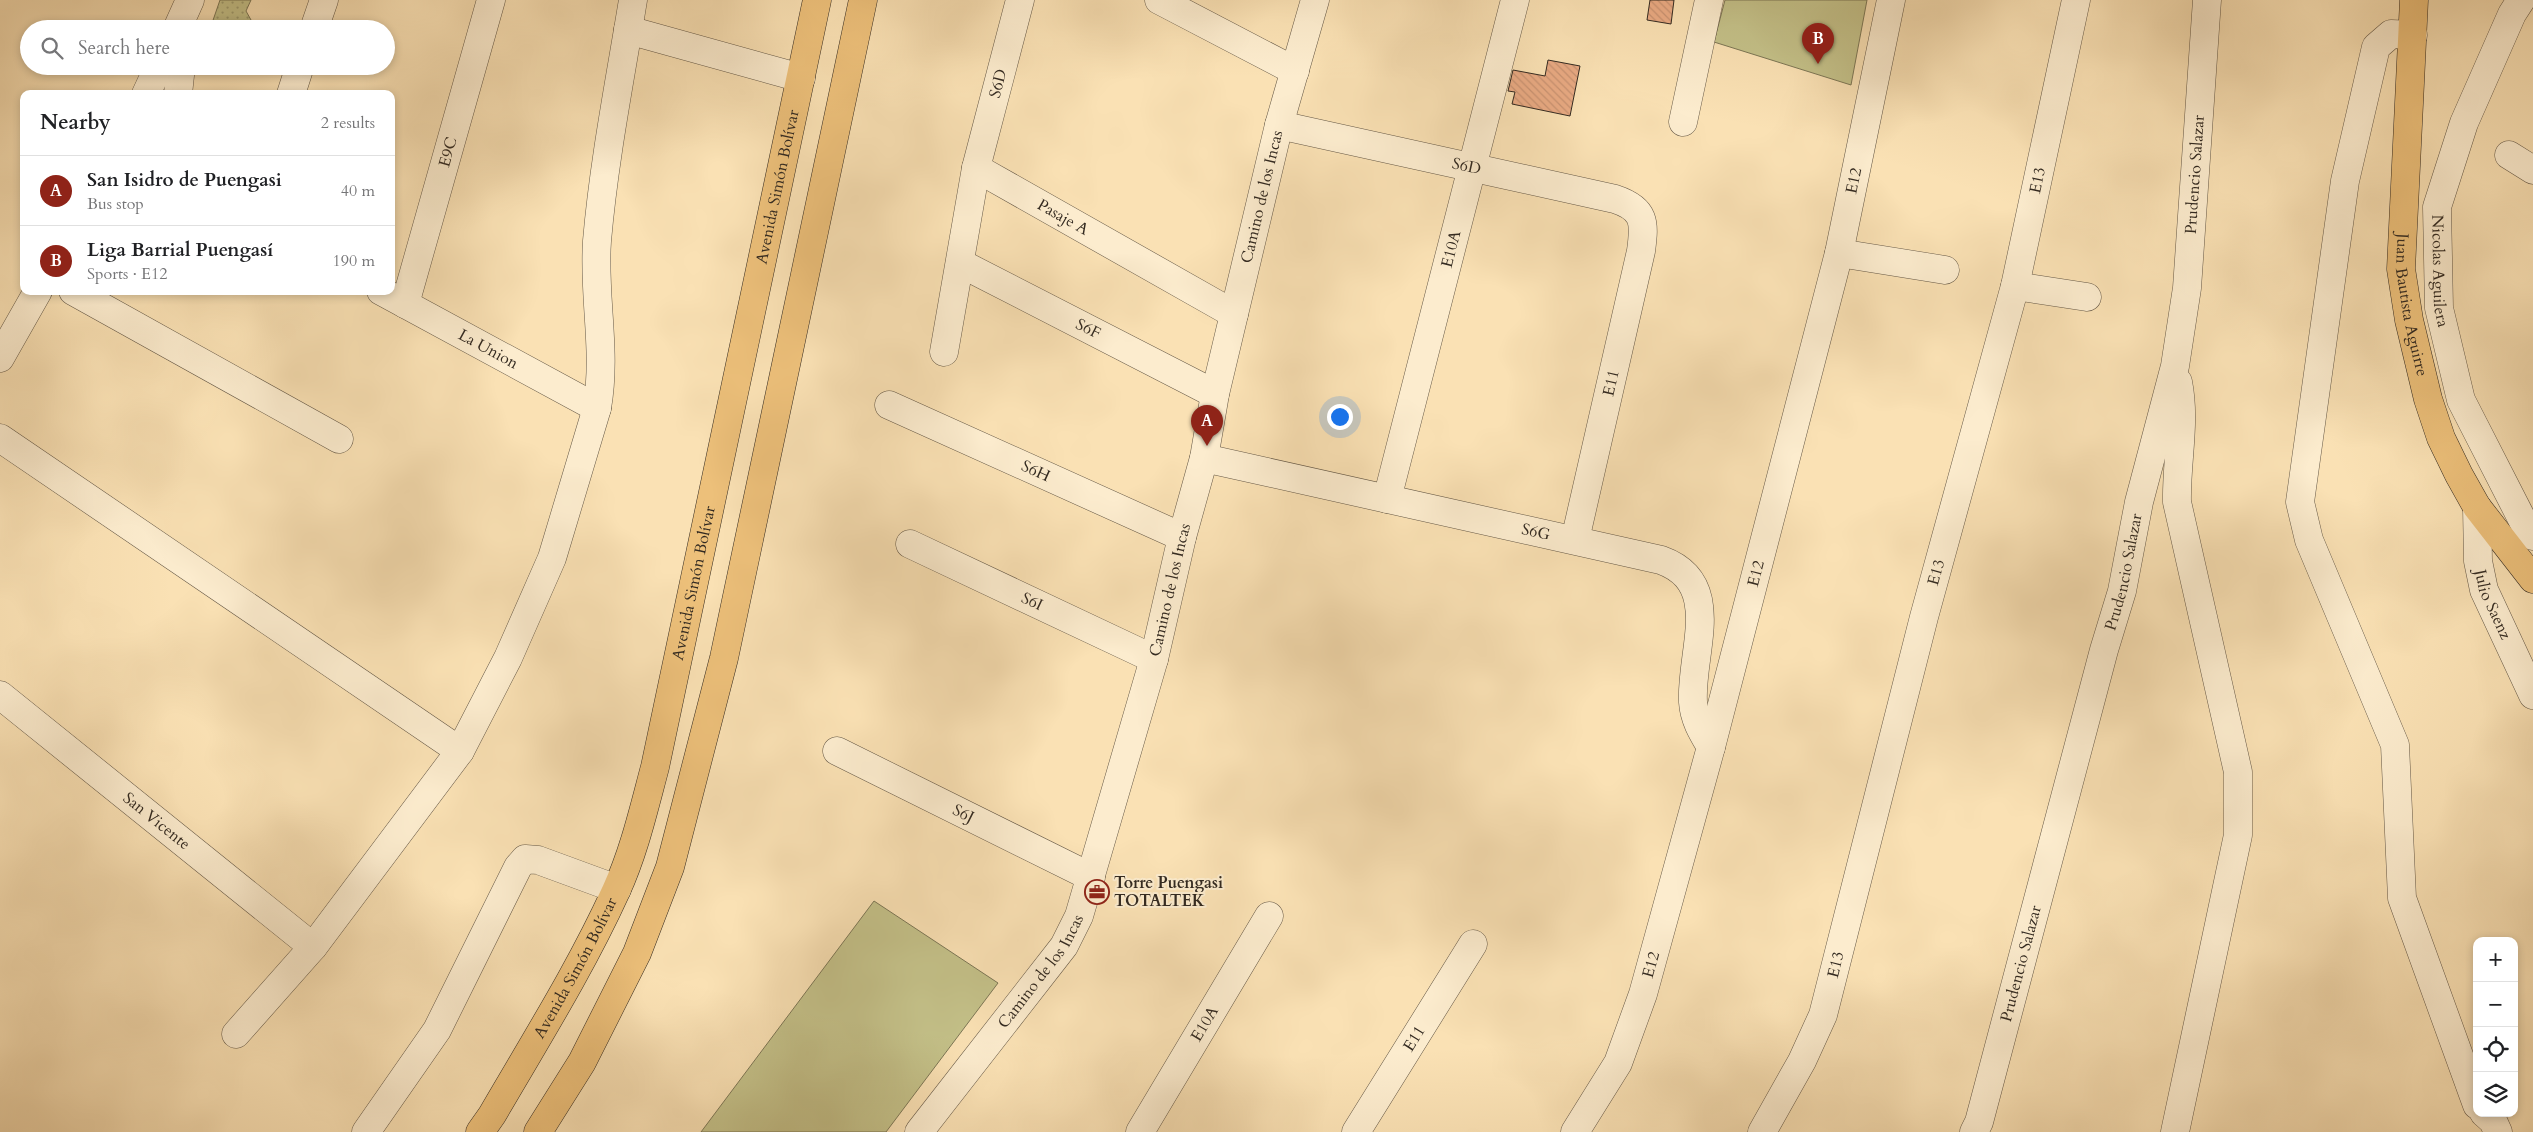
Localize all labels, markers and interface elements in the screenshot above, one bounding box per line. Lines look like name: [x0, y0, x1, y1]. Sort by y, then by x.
search box: [20, 20, 395, 75]
pin: B: [1802, 23, 1834, 64]
icon: search: [38, 34, 66, 62]
text: Search here: [78, 35, 170, 61]
street label: S6D: [984, 67, 1012, 101]
text: Nearby: [40, 108, 111, 137]
street label: Avenida Simón Bolívar: [751, 108, 805, 266]
text: 2 results: [321, 112, 375, 134]
street label: Prudencio Salazar: [2180, 114, 2210, 235]
street label: Camino de los Incas: [1236, 128, 1288, 265]
street label: E9C: [433, 134, 463, 170]
street label: S6D: [1450, 152, 1483, 180]
street label: E13: [2024, 165, 2051, 195]
street label: E12: [1840, 166, 1867, 196]
text: San Isidro de Puengasi: [87, 167, 282, 193]
text: A: [50, 180, 62, 202]
text: 40 m: [341, 180, 375, 202]
text: Bus stop: [87, 193, 144, 215]
street label: Pasaje A: [1033, 194, 1093, 241]
street label: Nicolas Aguilera: [2426, 215, 2454, 329]
street label: E10A: [1436, 228, 1467, 270]
street label: Juan Bautista Aguirre: [2390, 231, 2433, 378]
text: Liga Barrial Puengasí: [87, 237, 273, 263]
text: B: [50, 250, 62, 272]
text: 190 m: [333, 250, 375, 272]
text: Sports · E12: [87, 263, 167, 285]
street label: S6F: [1072, 313, 1104, 344]
street label: La Union: [454, 324, 522, 374]
street label: E11: [1597, 368, 1625, 398]
your location: [1327, 404, 1353, 430]
pin: A: [1191, 405, 1223, 446]
street label: S6H: [1018, 455, 1054, 487]
street label: Avenida Simón Bolívar: [667, 504, 721, 662]
street label: Prudencio Salazar: [2100, 512, 2148, 633]
street label: S6G: [1519, 518, 1553, 546]
street label: Camino de los Incas: [1144, 521, 1196, 659]
street label: E13: [1922, 557, 1950, 588]
street label: E12: [1742, 558, 1770, 589]
street label: Julio Saenz: [2469, 566, 2517, 643]
street label: S6I: [1018, 587, 1047, 616]
street label: San Vicente: [118, 787, 195, 855]
street label: S6J: [949, 799, 978, 828]
place label: Torre Puengasi TOTALTEK: [1114, 872, 1223, 912]
office icon: Torre Puengasi TOTALTEK: [1084, 879, 1110, 905]
street label: Avenida Simón Bolívar: [528, 894, 623, 1042]
street label: Prudencio Salazar: [1995, 903, 2047, 1024]
street label: Camino de los Incas: [993, 911, 1089, 1033]
map controls: [2473, 937, 2518, 1117]
button: +: [2473, 937, 2518, 982]
street label: E12: [1637, 949, 1665, 980]
street label: E13: [1822, 949, 1850, 980]
button: −: [2473, 982, 2518, 1027]
street label: E10A: [1186, 1001, 1224, 1046]
street label: E11: [1398, 1022, 1430, 1056]
button: locate: [2473, 1027, 2518, 1072]
button: layers: [2473, 1072, 2518, 1117]

